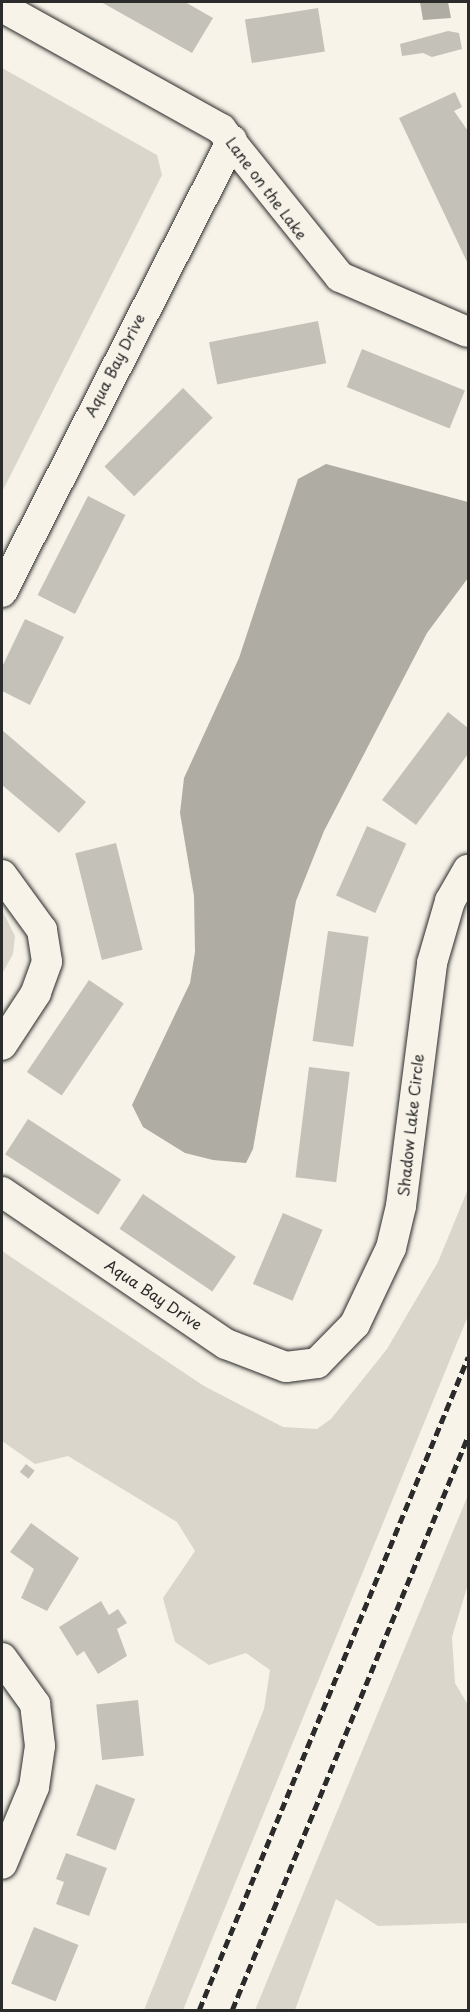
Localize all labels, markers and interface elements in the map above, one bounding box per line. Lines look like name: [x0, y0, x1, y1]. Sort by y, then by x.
street label: Lane on the Lake: [222, 133, 312, 243]
street label: Aqua Bay Drive: [80, 310, 148, 420]
street label: Shadow Lake Circle: [394, 1052, 426, 1198]
street label: Aqua Bay Drive: [102, 1255, 206, 1333]

